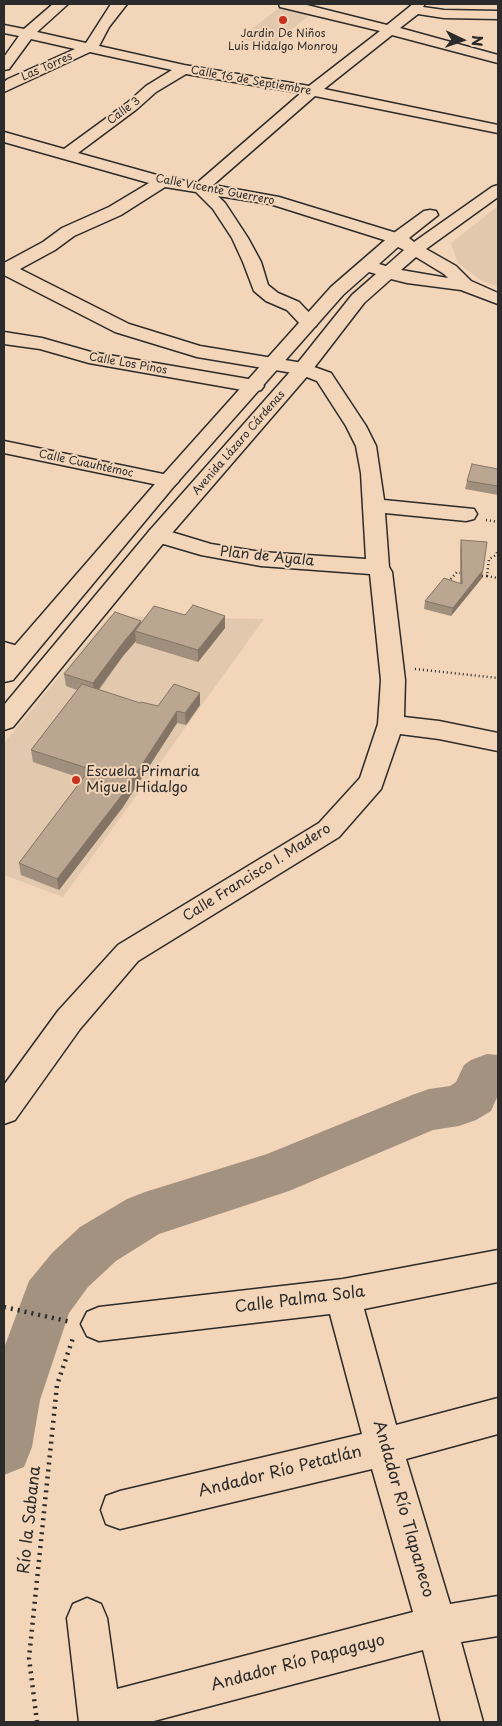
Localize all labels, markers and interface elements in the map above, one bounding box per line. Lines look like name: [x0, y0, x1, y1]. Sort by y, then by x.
marker: Jardin De Niños Luis Hidalgo Monroy: [277, 14, 289, 26]
north arrow: [437, 15, 487, 65]
place label: Jardin De Niños Luis Hidalgo Monroy: [228, 27, 338, 53]
text: N: [467, 35, 488, 47]
street label: Las Torres: [19, 50, 75, 84]
street label: Calle 16 de Septiembre: [190, 64, 312, 98]
street label: Calle 3: [105, 94, 143, 128]
street label: Calle Vicente Guerrero: [154, 172, 276, 208]
street label: Calle Los Pinos: [88, 351, 168, 377]
street label: Avenida Lázaro Cárdenas: [190, 388, 288, 498]
street label: Calle Cuauhtémoc: [38, 448, 134, 480]
street label: Plan de Ayala: [219, 544, 315, 570]
place label: Escuela Primaria Miguel Hidalgo: [86, 764, 200, 796]
marker: Escuela Primaria Miguel Hidalgo: [70, 774, 82, 786]
street label: Calle Francisco I. Madero: [180, 821, 334, 925]
street label: Calle Palma Sola: [234, 1282, 366, 1318]
street label: Andador Río Tlapaneco: [369, 1418, 437, 1600]
street label: Andador Río Petatlán: [196, 1442, 364, 1502]
street label: Río la Sabana: [15, 1465, 45, 1575]
street label: Andador Río Papagayo: [209, 1631, 387, 1695]

